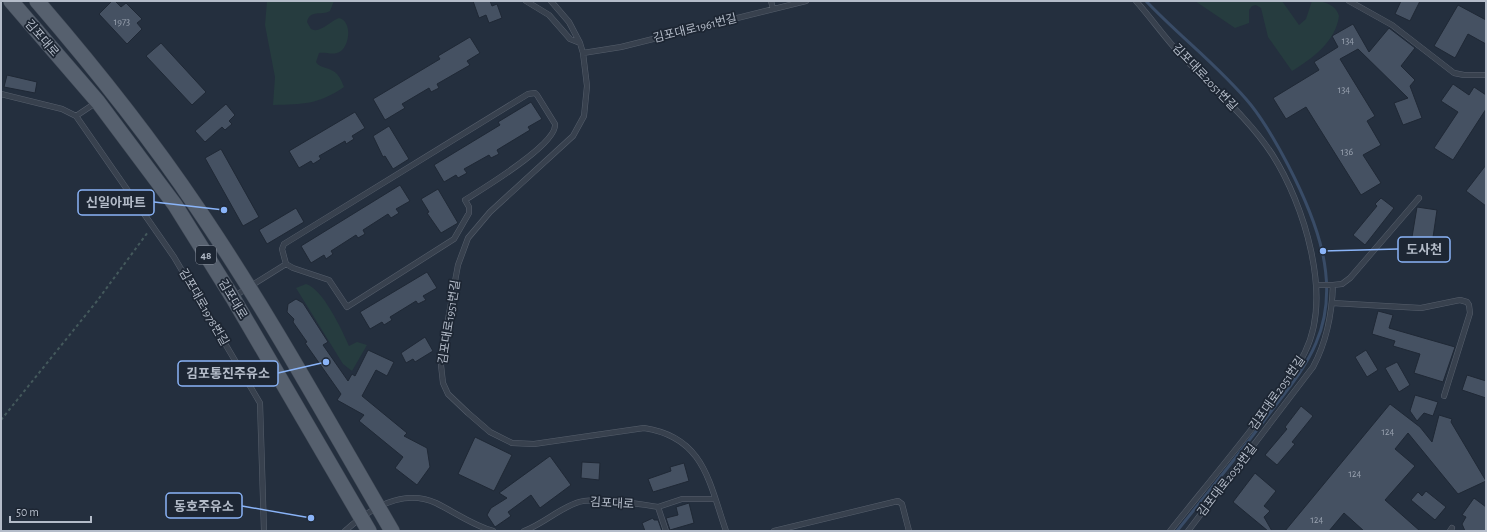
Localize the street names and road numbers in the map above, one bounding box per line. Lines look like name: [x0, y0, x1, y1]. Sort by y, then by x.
street label: 김포대로1961번길: [652, 12, 738, 44]
street label: 김포대로: [23, 17, 61, 59]
street label: 김포대로2051번길: [1170, 41, 1240, 113]
road number: 48: [196, 246, 216, 264]
street label: 김포대로1978번길: [177, 266, 231, 348]
street label: 김포대로: [216, 277, 250, 321]
street label: 김포대로1951번길: [436, 279, 462, 365]
street label: 김포대로2051번길: [1247, 354, 1307, 432]
street label: 김포대로2053번길: [1195, 442, 1259, 518]
street label: 김포대로: [590, 496, 634, 510]

